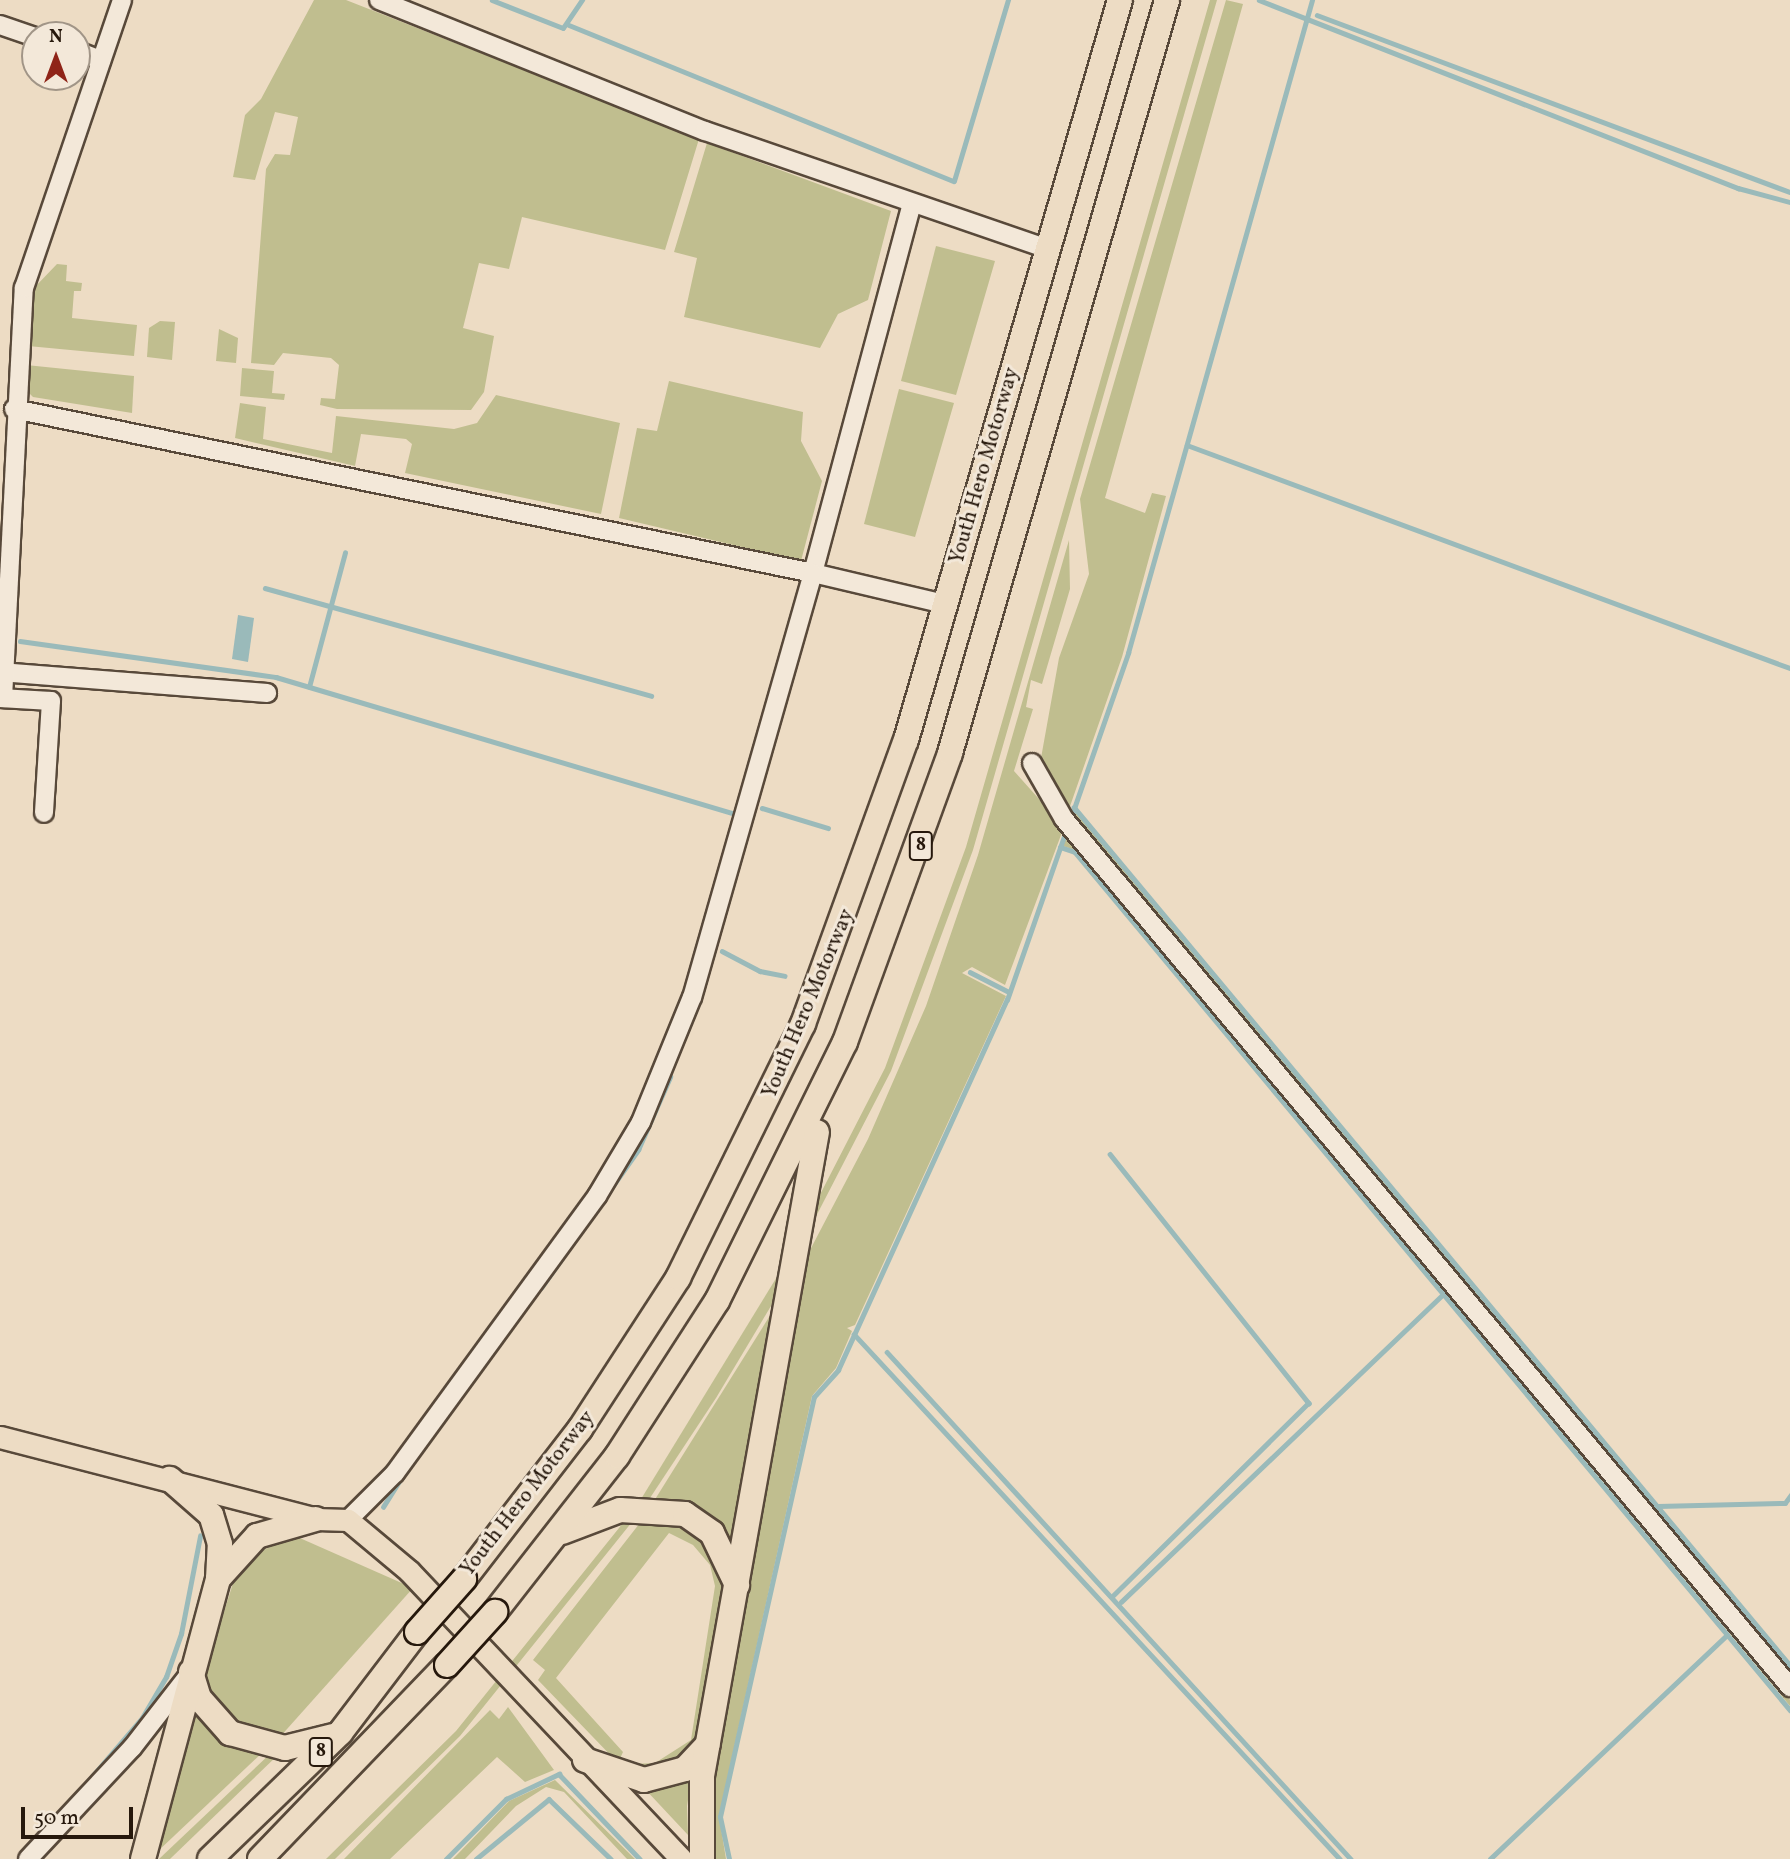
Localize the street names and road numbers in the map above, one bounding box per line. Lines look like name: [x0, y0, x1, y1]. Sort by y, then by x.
street label: Youth Hero Motorway: [945, 365, 1025, 567]
road number: 8: [909, 831, 933, 862]
street label: Youth Hero Motorway: [758, 906, 860, 1102]
street label: Youth Hero Motorway: [456, 1406, 600, 1582]
road number: 8: [309, 1736, 333, 1768]

